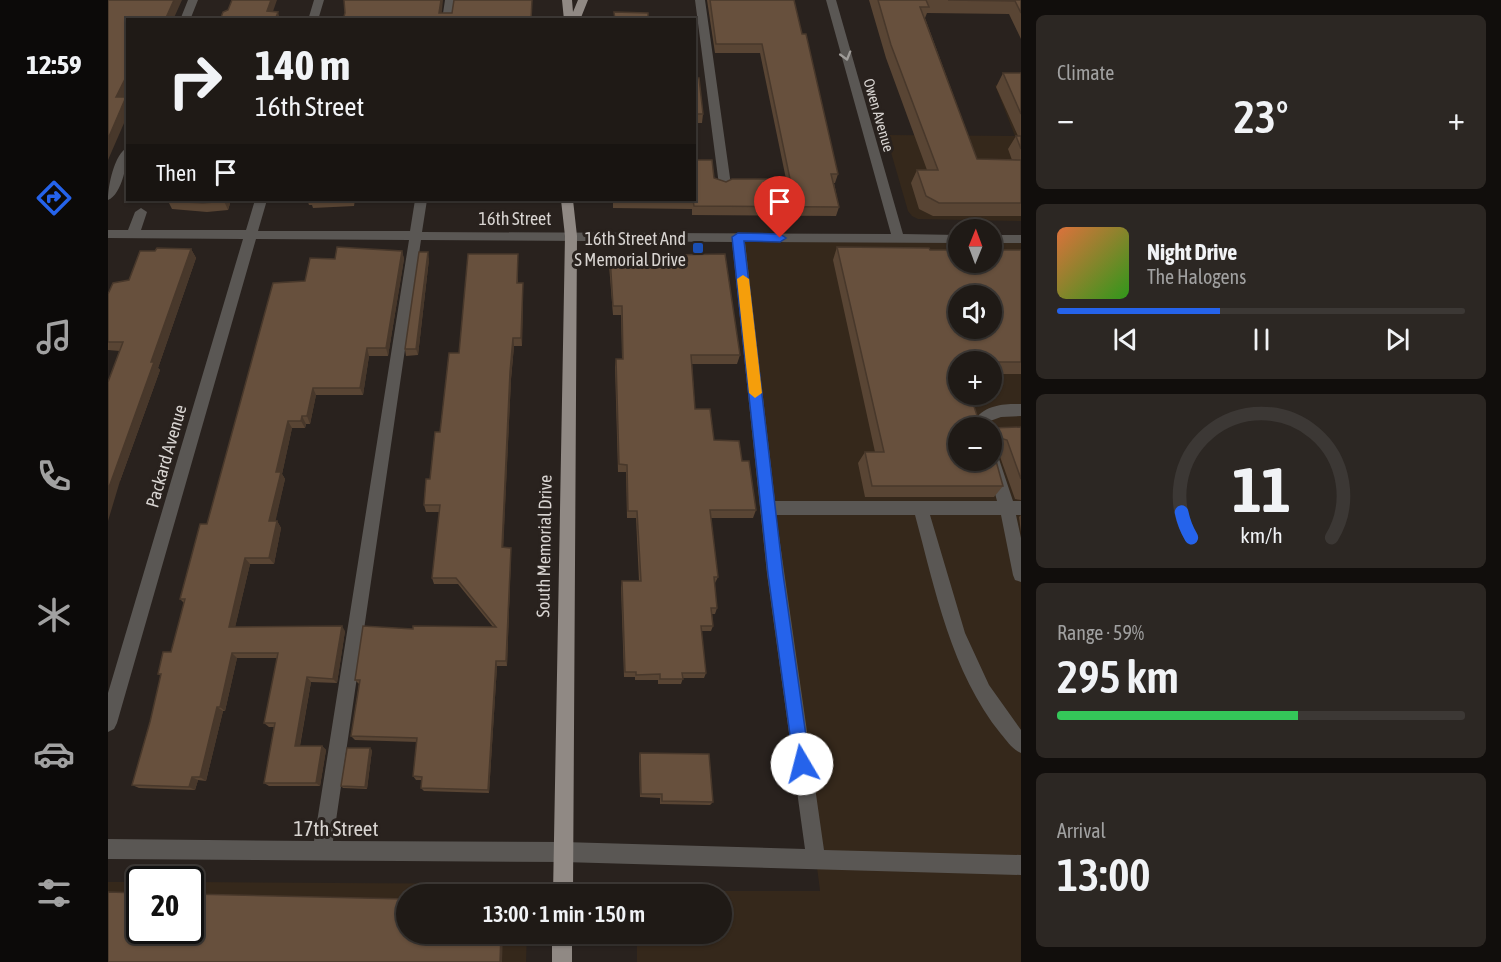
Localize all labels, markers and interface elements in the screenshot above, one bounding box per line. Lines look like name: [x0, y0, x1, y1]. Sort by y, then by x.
text: 140 m: [255, 41, 350, 89]
icon: right: [156, 42, 234, 120]
text: 12:59: [26, 49, 82, 80]
one-way arrow: [839, 51, 852, 61]
text: Climate: [1057, 61, 1114, 84]
street label: Owen Avenue: [860, 76, 898, 154]
text: 16th Street: [255, 91, 364, 122]
text: 23°: [1234, 91, 1288, 143]
text: −: [1057, 99, 1074, 137]
text: +: [1448, 99, 1465, 137]
icon: arrive: [209, 156, 242, 189]
text: Then: [156, 160, 197, 186]
pin: [754, 176, 805, 238]
icon: directions: [33, 177, 75, 219]
icon: arrive: [763, 185, 796, 218]
street label: 16th Street: [479, 208, 551, 229]
north arrow: [948, 219, 1002, 273]
map controls: [948, 219, 1002, 471]
place label: 16th Street And S Memorial Drive: [574, 228, 686, 270]
text: Night Drive: [1147, 239, 1237, 265]
marker: 16th Street And S Memorial Drive: [691, 241, 705, 255]
text: The Halogens: [1147, 265, 1246, 288]
button: sound: [948, 285, 1002, 339]
icon: music: [33, 316, 75, 358]
icon: previous: [1109, 323, 1142, 356]
icon: pause: [1245, 323, 1278, 356]
icon: next: [1381, 323, 1414, 356]
button: +: [948, 351, 1002, 405]
street label: Packard Avenue: [141, 402, 191, 510]
button: −: [948, 417, 1002, 471]
text: 11: [1232, 454, 1290, 525]
icon: phone: [33, 455, 75, 497]
street label: South Memorial Drive: [532, 474, 556, 618]
text: km/h: [1240, 523, 1282, 548]
icon: climate: [33, 594, 75, 636]
text: Range · 59%: [1057, 621, 1144, 644]
text: 295 km: [1057, 651, 1179, 703]
position arrow: [770, 732, 834, 796]
icon: car: [33, 733, 75, 775]
street label: 17th Street: [294, 816, 378, 840]
text: Arrival: [1057, 819, 1106, 842]
text: 13:00: [1057, 849, 1151, 901]
speed limit sign: 20: [126, 866, 204, 944]
icon: filters: [33, 872, 75, 914]
text: 13:00 · 1 min · 150 m: [483, 901, 645, 927]

